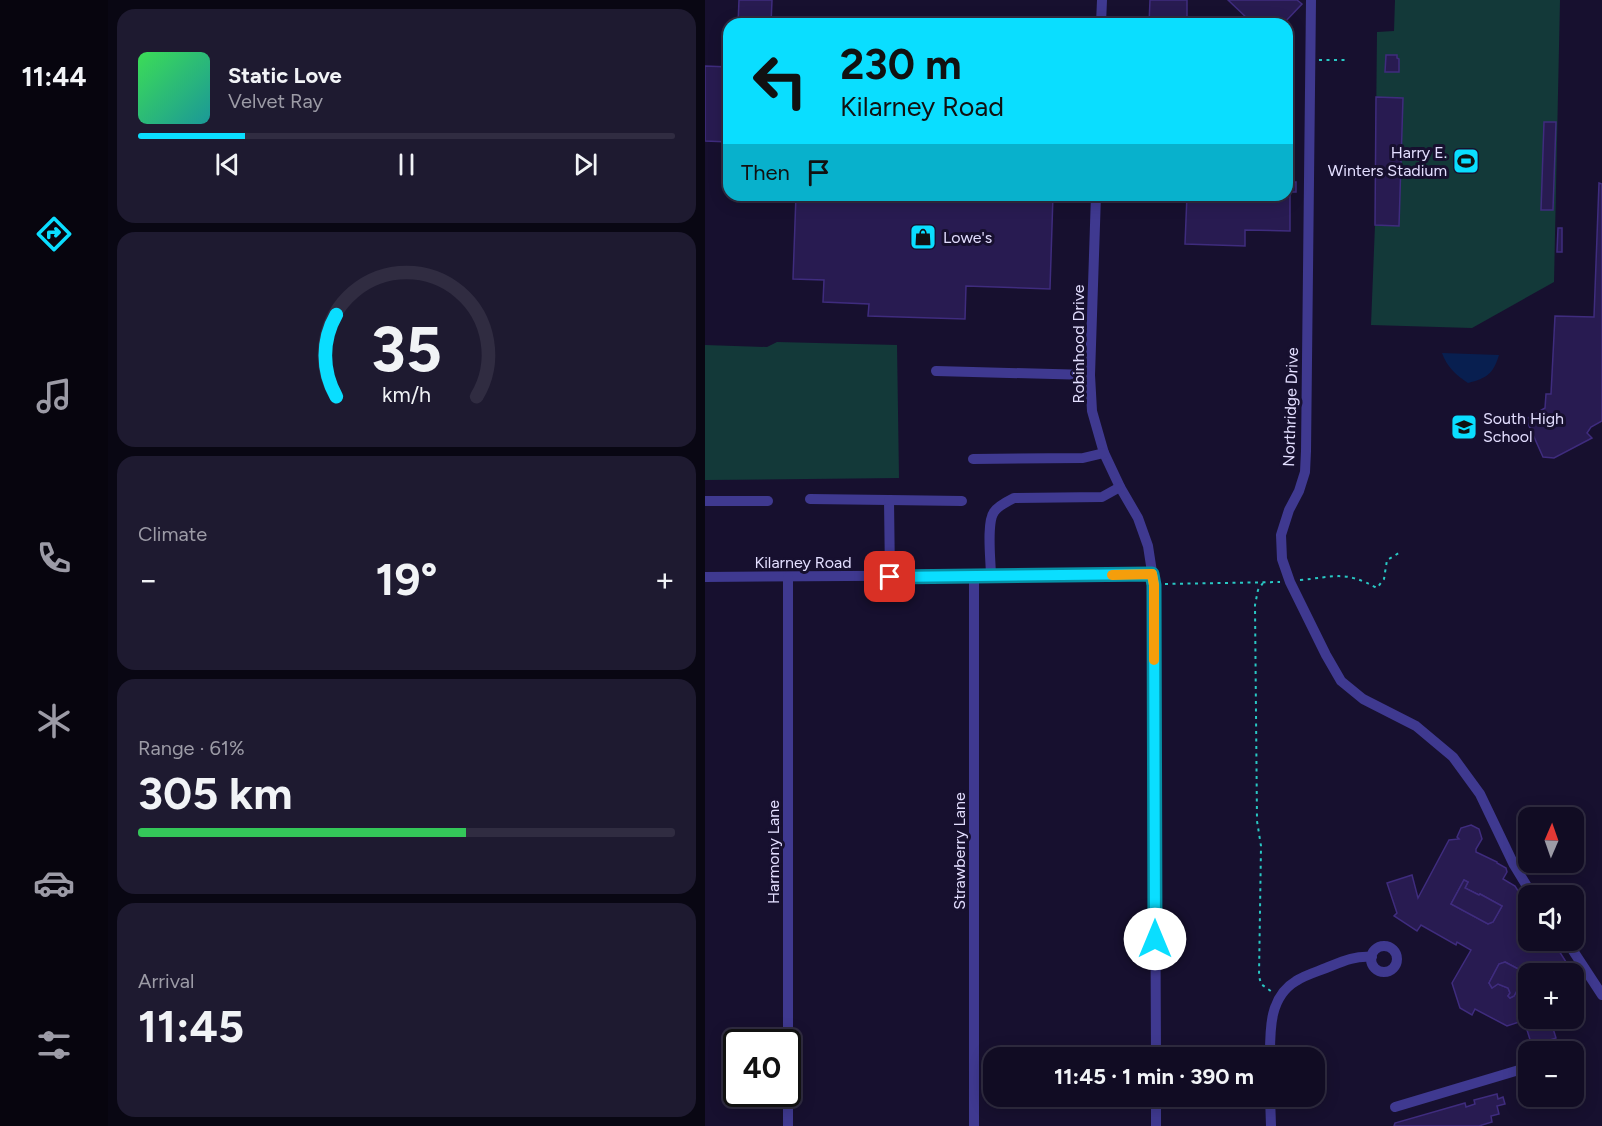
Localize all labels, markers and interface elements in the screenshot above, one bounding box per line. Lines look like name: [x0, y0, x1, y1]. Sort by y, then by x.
text: 230 m: [840, 39, 962, 90]
icon: left: [741, 42, 819, 120]
text: 11:44: [21, 60, 87, 93]
text: Static Love: [228, 62, 342, 89]
text: Velvet Ray: [228, 89, 323, 113]
text: Kilarney Road: [840, 90, 1004, 123]
place label: Harry E. Winters Stadium: [1328, 143, 1447, 180]
sports icon: Harry E. Winters Stadium: [1451, 146, 1481, 176]
icon: previous: [211, 148, 244, 181]
icon: pause: [390, 148, 423, 181]
icon: next: [569, 148, 602, 181]
icon: arrive: [802, 156, 835, 189]
text: Then: [741, 159, 790, 186]
icon: directions: [33, 213, 75, 255]
shop icon: Lowe's: [908, 222, 938, 252]
place label: Lowe's: [943, 228, 992, 247]
street label: Robinhood Drive: [1069, 284, 1088, 404]
text: 35: [371, 312, 442, 387]
street label: Northridge Drive: [1279, 347, 1302, 467]
icon: music: [33, 375, 75, 417]
text: km/h: [382, 382, 431, 407]
place label: South High School: [1483, 409, 1564, 446]
school or university icon: South High School: [1449, 412, 1479, 442]
text: Climate: [138, 522, 207, 546]
icon: phone: [33, 537, 75, 579]
pin: [864, 551, 915, 602]
text: 19°: [375, 552, 438, 606]
street label: Kilarney Road: [754, 553, 852, 572]
text: −: [138, 560, 159, 599]
text: +: [654, 560, 675, 599]
icon: arrive: [873, 560, 906, 593]
icon: climate: [33, 700, 75, 742]
text: Range · 61%: [138, 736, 245, 760]
text: 305 km: [138, 766, 293, 820]
street label: Strawberry Lane: [950, 792, 969, 910]
street label: Harmony Lane: [764, 800, 783, 904]
north arrow: [1518, 807, 1584, 873]
map controls: [1518, 807, 1584, 1107]
icon: car: [33, 862, 75, 904]
button: sound: [1518, 885, 1584, 951]
position arrow: [1123, 907, 1187, 971]
button: +: [1518, 963, 1584, 1029]
text: Arrival: [138, 969, 194, 993]
text: 11:45: [138, 999, 244, 1053]
icon: filters: [33, 1024, 75, 1066]
speed limit sign: 40: [723, 1029, 801, 1107]
button: −: [1518, 1041, 1584, 1107]
text: 11:45 · 1 min · 390 m: [1054, 1063, 1254, 1090]

